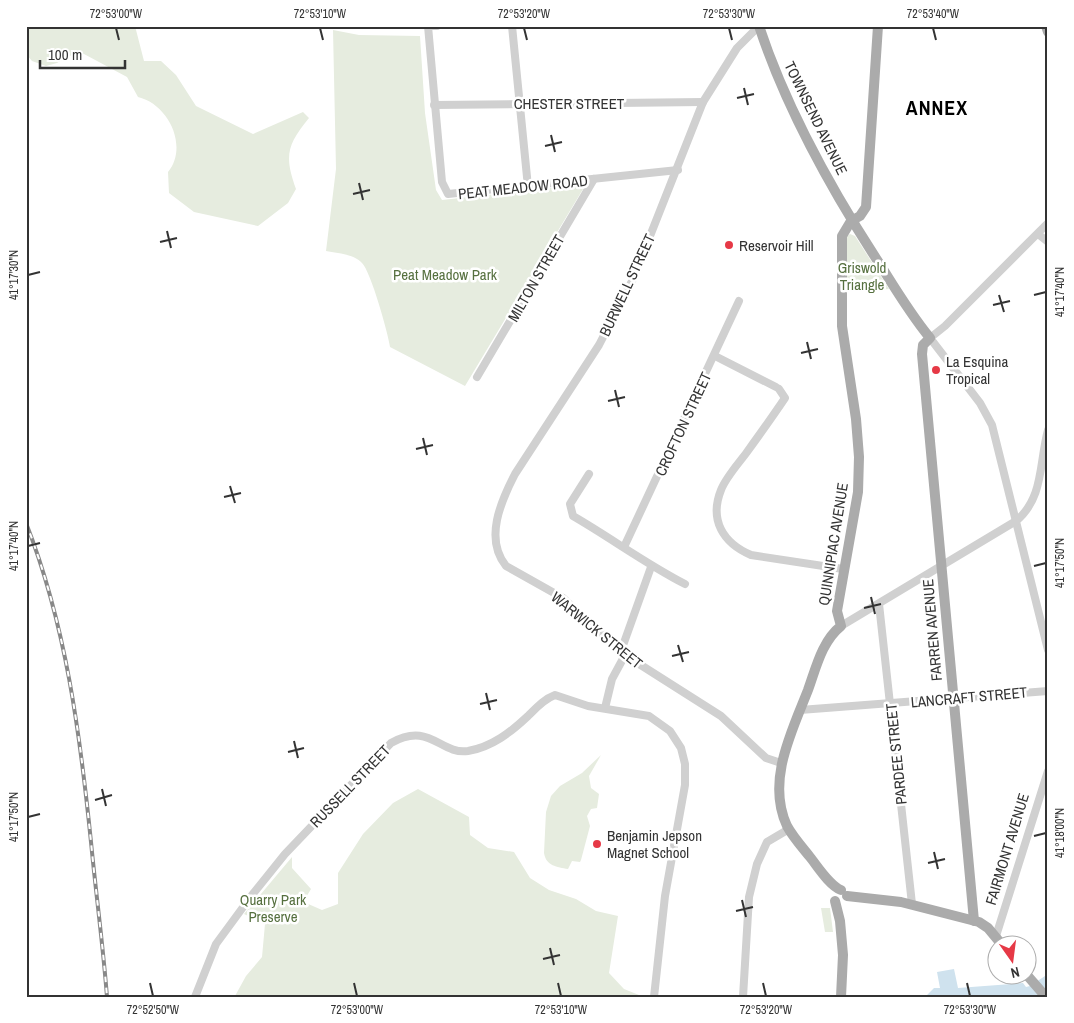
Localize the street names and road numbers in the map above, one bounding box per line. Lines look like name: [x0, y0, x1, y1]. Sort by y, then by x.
street label: TOWNSEND AVENUE: [779, 58, 853, 178]
street label: CHESTER STREET: [514, 93, 625, 114]
street label: PEAT MEADOW ROAD: [457, 170, 589, 204]
street label: MILTON STREET: [503, 230, 570, 325]
street label: BURWELL STREET: [594, 230, 660, 340]
street label: CROFTON STREET: [650, 368, 717, 479]
street label: QUINNIPIAC AVENUE: [813, 481, 853, 607]
street label: FARREN AVENUE: [917, 578, 947, 682]
street label: WARWICK STREET: [547, 587, 648, 674]
street label: LANCRAFT STREET: [910, 681, 1029, 713]
street label: PARDEE STREET: [880, 702, 912, 806]
street label: RUSSELL STREET: [305, 740, 395, 832]
street label: FAIRMONT AVENUE: [980, 791, 1034, 907]

